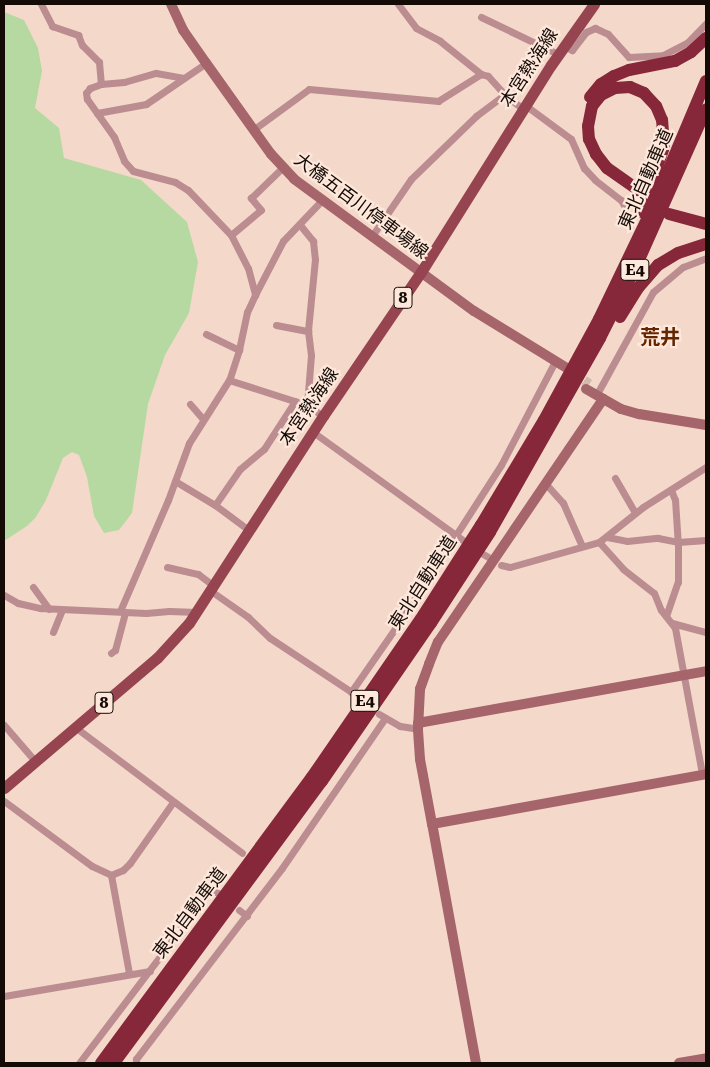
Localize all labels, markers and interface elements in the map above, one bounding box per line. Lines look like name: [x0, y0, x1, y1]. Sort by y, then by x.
street label: 本宮熱海線: [495, 24, 563, 112]
street label: 東北自動車道: [614, 125, 678, 233]
street label: 大橋五百川停車場線: [290, 149, 432, 263]
road number: E4: [620, 256, 650, 284]
road number: 8: [393, 284, 413, 312]
district label: 荒井: [640, 325, 680, 349]
street label: 本宮熱海線: [275, 364, 343, 450]
street label: 東北自動車道: [385, 532, 461, 634]
road number: E4: [350, 688, 380, 714]
road number: 8: [94, 690, 114, 716]
street label: 東北自動車道: [149, 863, 231, 963]

